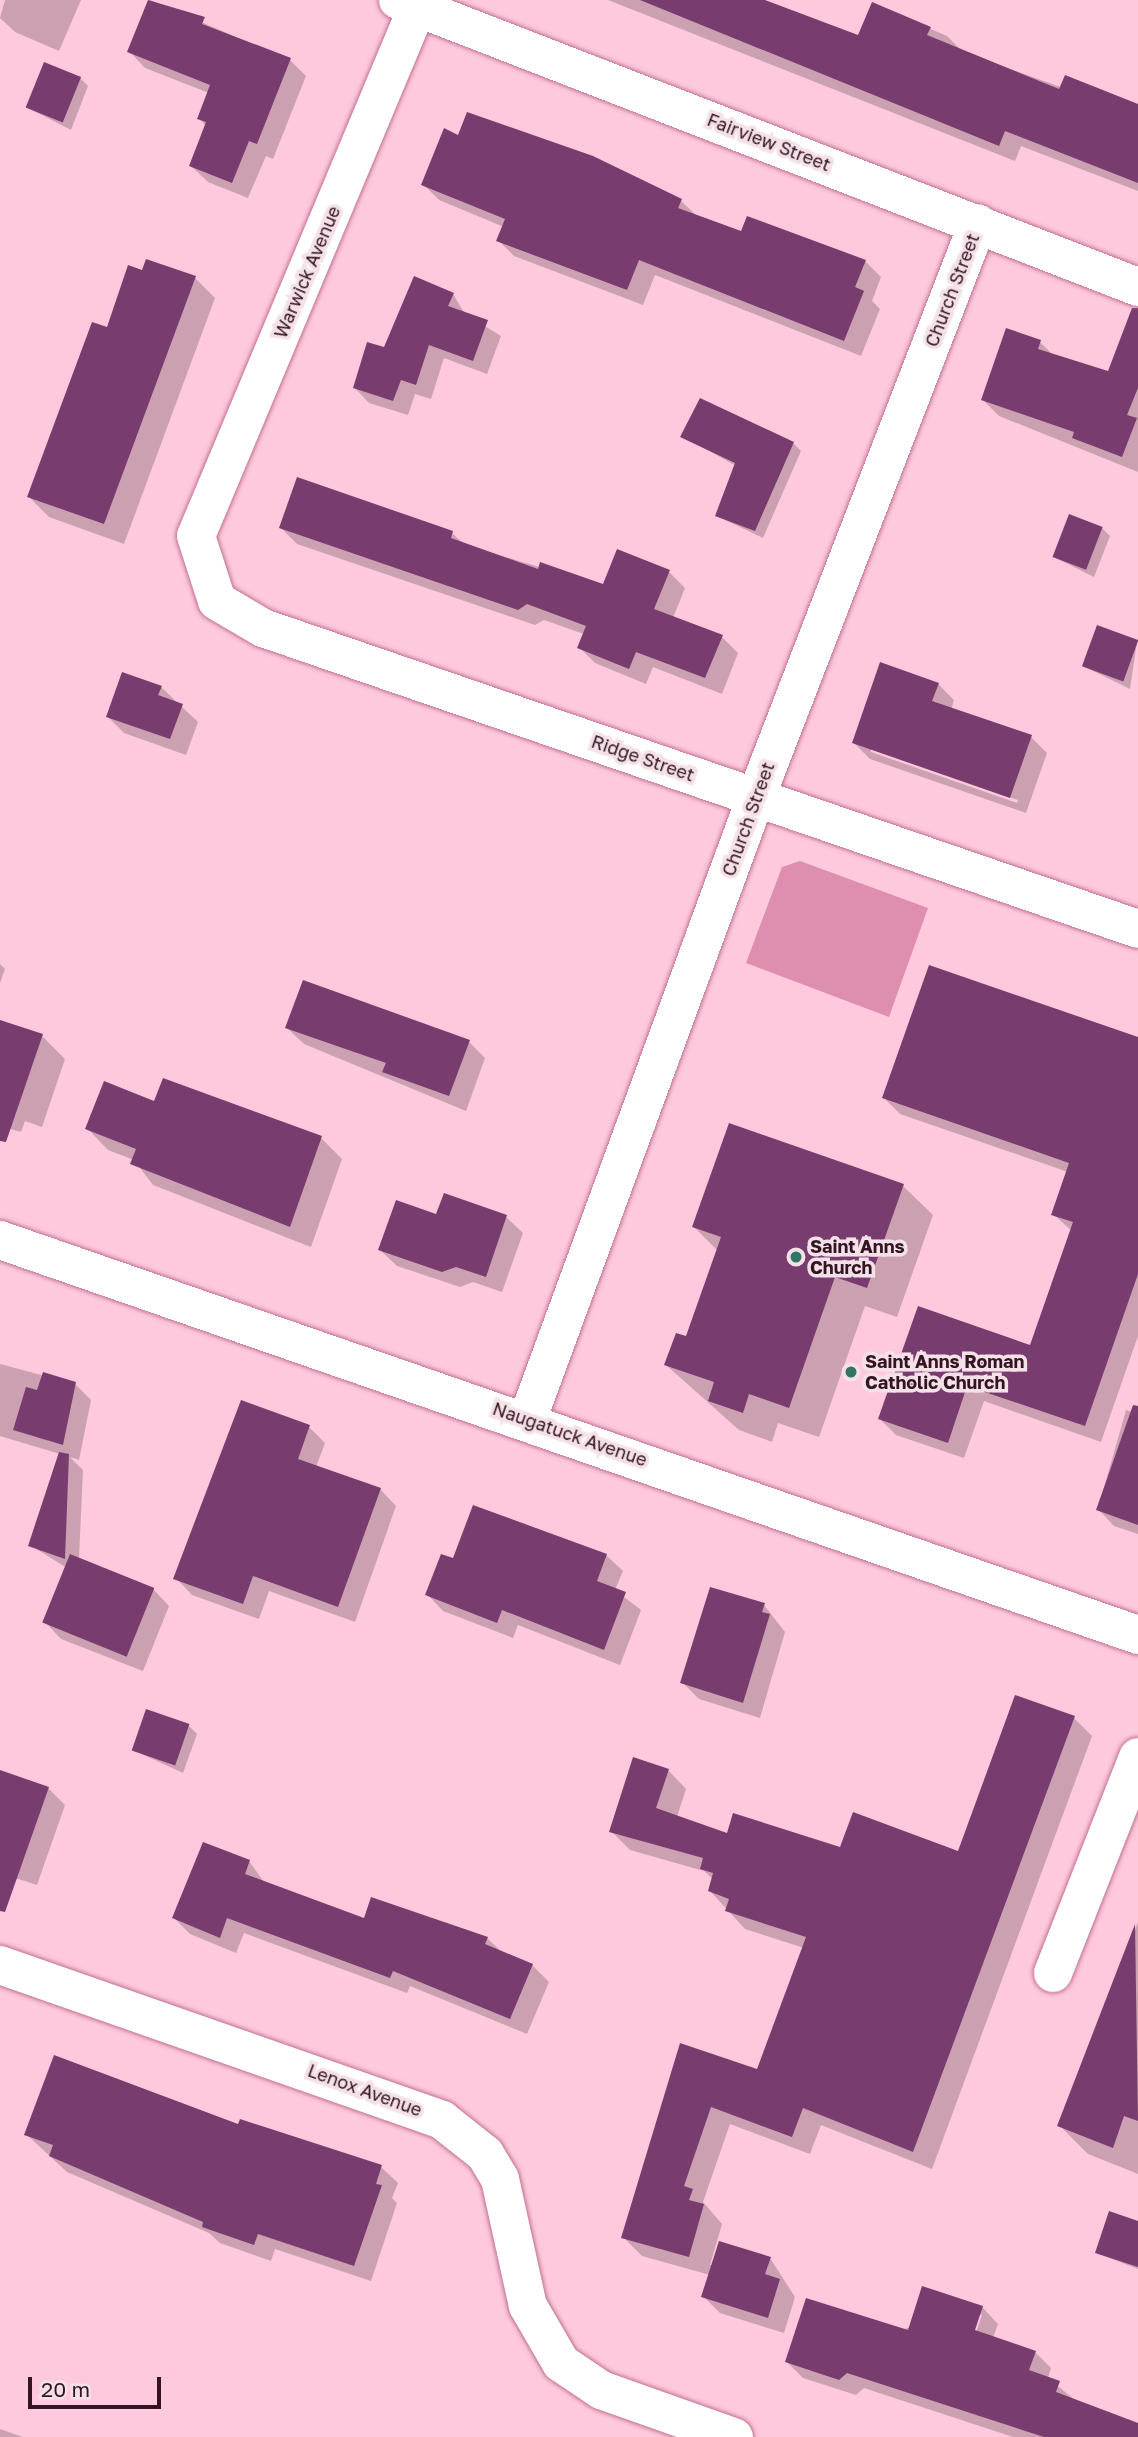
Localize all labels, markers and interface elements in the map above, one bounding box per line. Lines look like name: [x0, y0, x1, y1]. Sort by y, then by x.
street label: Fairview Street: [704, 109, 834, 175]
street label: Warwick Avenue: [269, 203, 345, 341]
street label: Church Street: [920, 230, 984, 350]
street label: Ridge Street: [589, 730, 697, 786]
street label: Church Street: [717, 759, 779, 879]
place label: Saint Anns Church: [810, 1236, 905, 1278]
marker: Saint Anns Church: [788, 1249, 804, 1265]
place label: Saint Anns Roman Catholic Church: [865, 1351, 1024, 1394]
marker: Saint Anns Roman Catholic Church: [843, 1364, 859, 1380]
street label: Naugatuck Avenue: [490, 1397, 650, 1471]
street label: Lenox Avenue: [305, 2059, 425, 2121]
scale bar: [32, 2364, 164, 2408]
text: 20 m: [41, 2376, 90, 2402]

